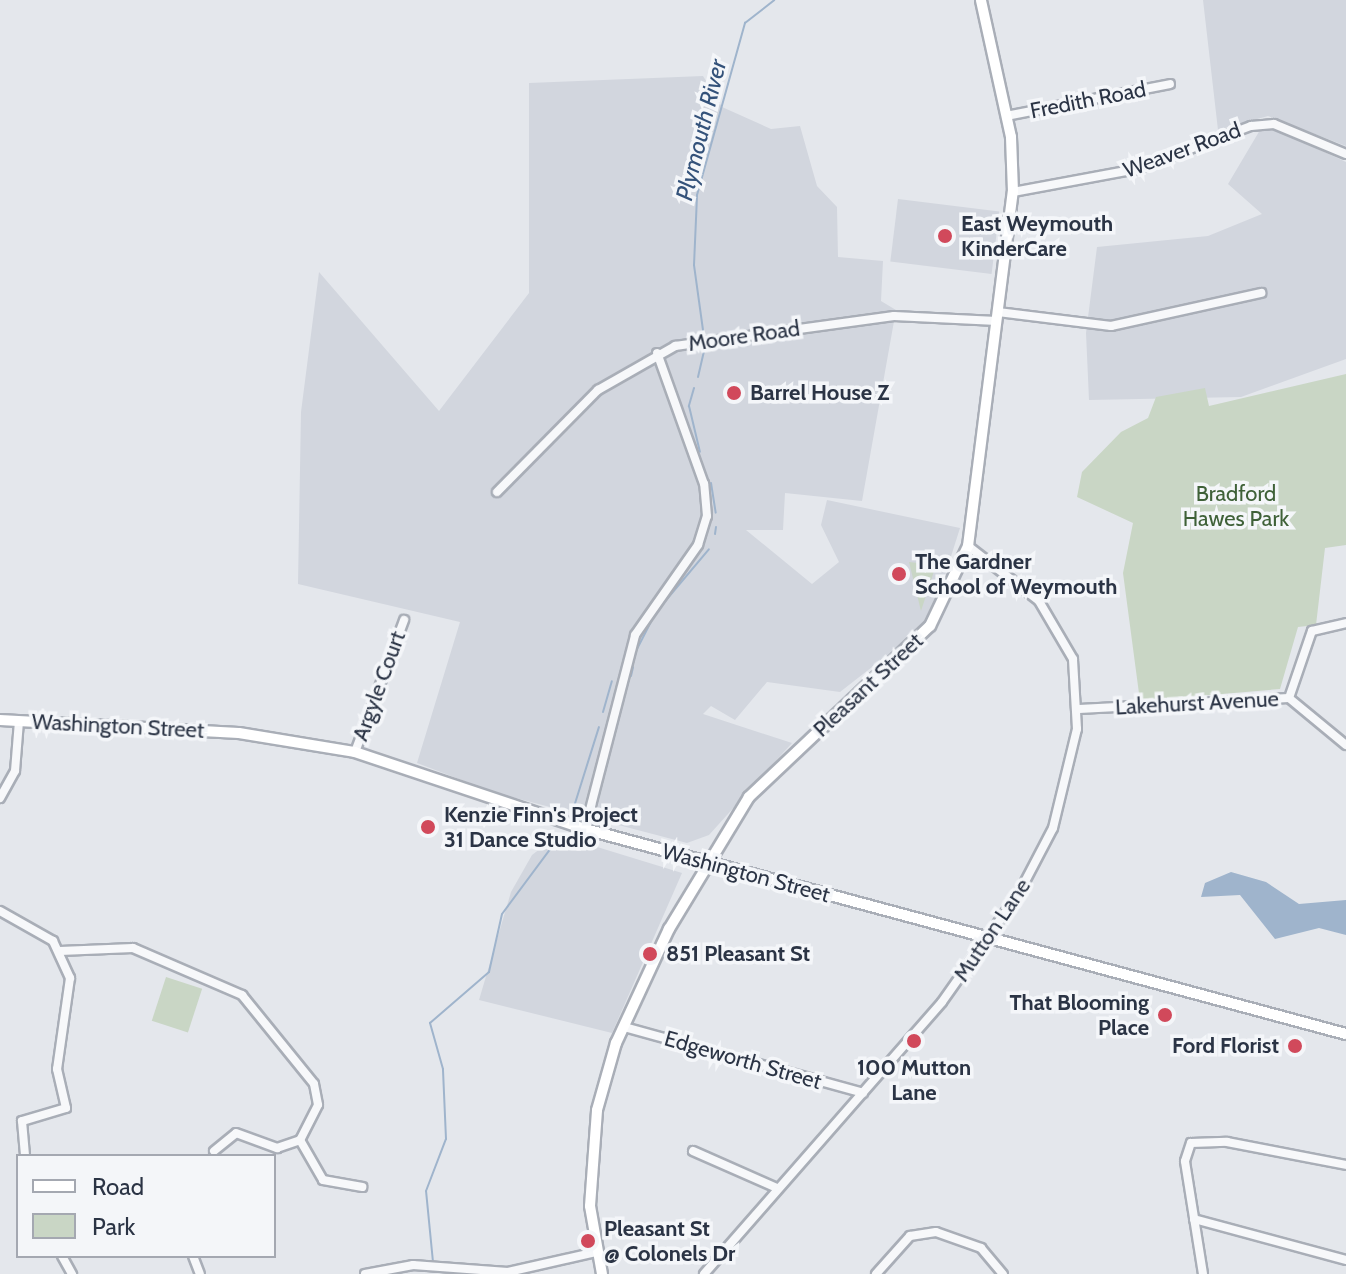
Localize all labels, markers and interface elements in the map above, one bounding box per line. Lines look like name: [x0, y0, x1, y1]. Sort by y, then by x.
water label: Plymouth River: [670, 56, 732, 204]
street label: Fredith Road: [1028, 76, 1148, 124]
street label: Weaver Road: [1120, 117, 1244, 183]
place label: East Weymouth KinderCare: [961, 210, 1113, 262]
marker: East Weymouth KinderCare: [936, 227, 954, 245]
street label: Moore Road: [687, 315, 801, 357]
place label: Barrel House Z: [750, 380, 889, 406]
marker: Barrel House Z: [725, 384, 743, 402]
park label: Bradford Hawes Park: [1183, 480, 1289, 532]
place label: The Gardner School of Weymouth: [915, 548, 1117, 600]
marker: The Gardner School of Weymouth: [890, 565, 908, 583]
street label: Argyle Court: [347, 627, 411, 745]
street label: Pleasant Street: [808, 628, 928, 742]
street label: Lakehurst Avenue: [1114, 686, 1280, 720]
street label: Washington Street: [31, 708, 205, 744]
place label: Kenzie Finn's Project 31 Dance Studio: [444, 801, 638, 852]
marker: Kenzie Finn's Project 31 Dance Studio: [419, 818, 437, 836]
street label: Washington Street: [659, 838, 833, 908]
street label: Mutton Lane: [948, 874, 1036, 986]
place label: 851 Pleasant St: [666, 941, 810, 967]
marker: 851 Pleasant St: [641, 945, 659, 963]
place label: That Blooming Place: [1010, 989, 1149, 1040]
marker: That Blooming Place: [1156, 1006, 1174, 1024]
street label: Edgeworth Street: [662, 1025, 824, 1095]
marker: 100 Mutton Lane: [905, 1032, 923, 1050]
place label: Ford Florist: [1172, 1033, 1279, 1059]
marker: Ford Florist: [1286, 1037, 1304, 1055]
place label: 100 Mutton Lane: [857, 1054, 971, 1106]
legend: [16, 1154, 276, 1258]
text: Road: [92, 1172, 144, 1201]
text: Park: [92, 1212, 135, 1241]
place label: Pleasant St @ Colonels Dr: [604, 1215, 735, 1266]
marker: Pleasant St @ Colonels Dr: [579, 1232, 597, 1250]

